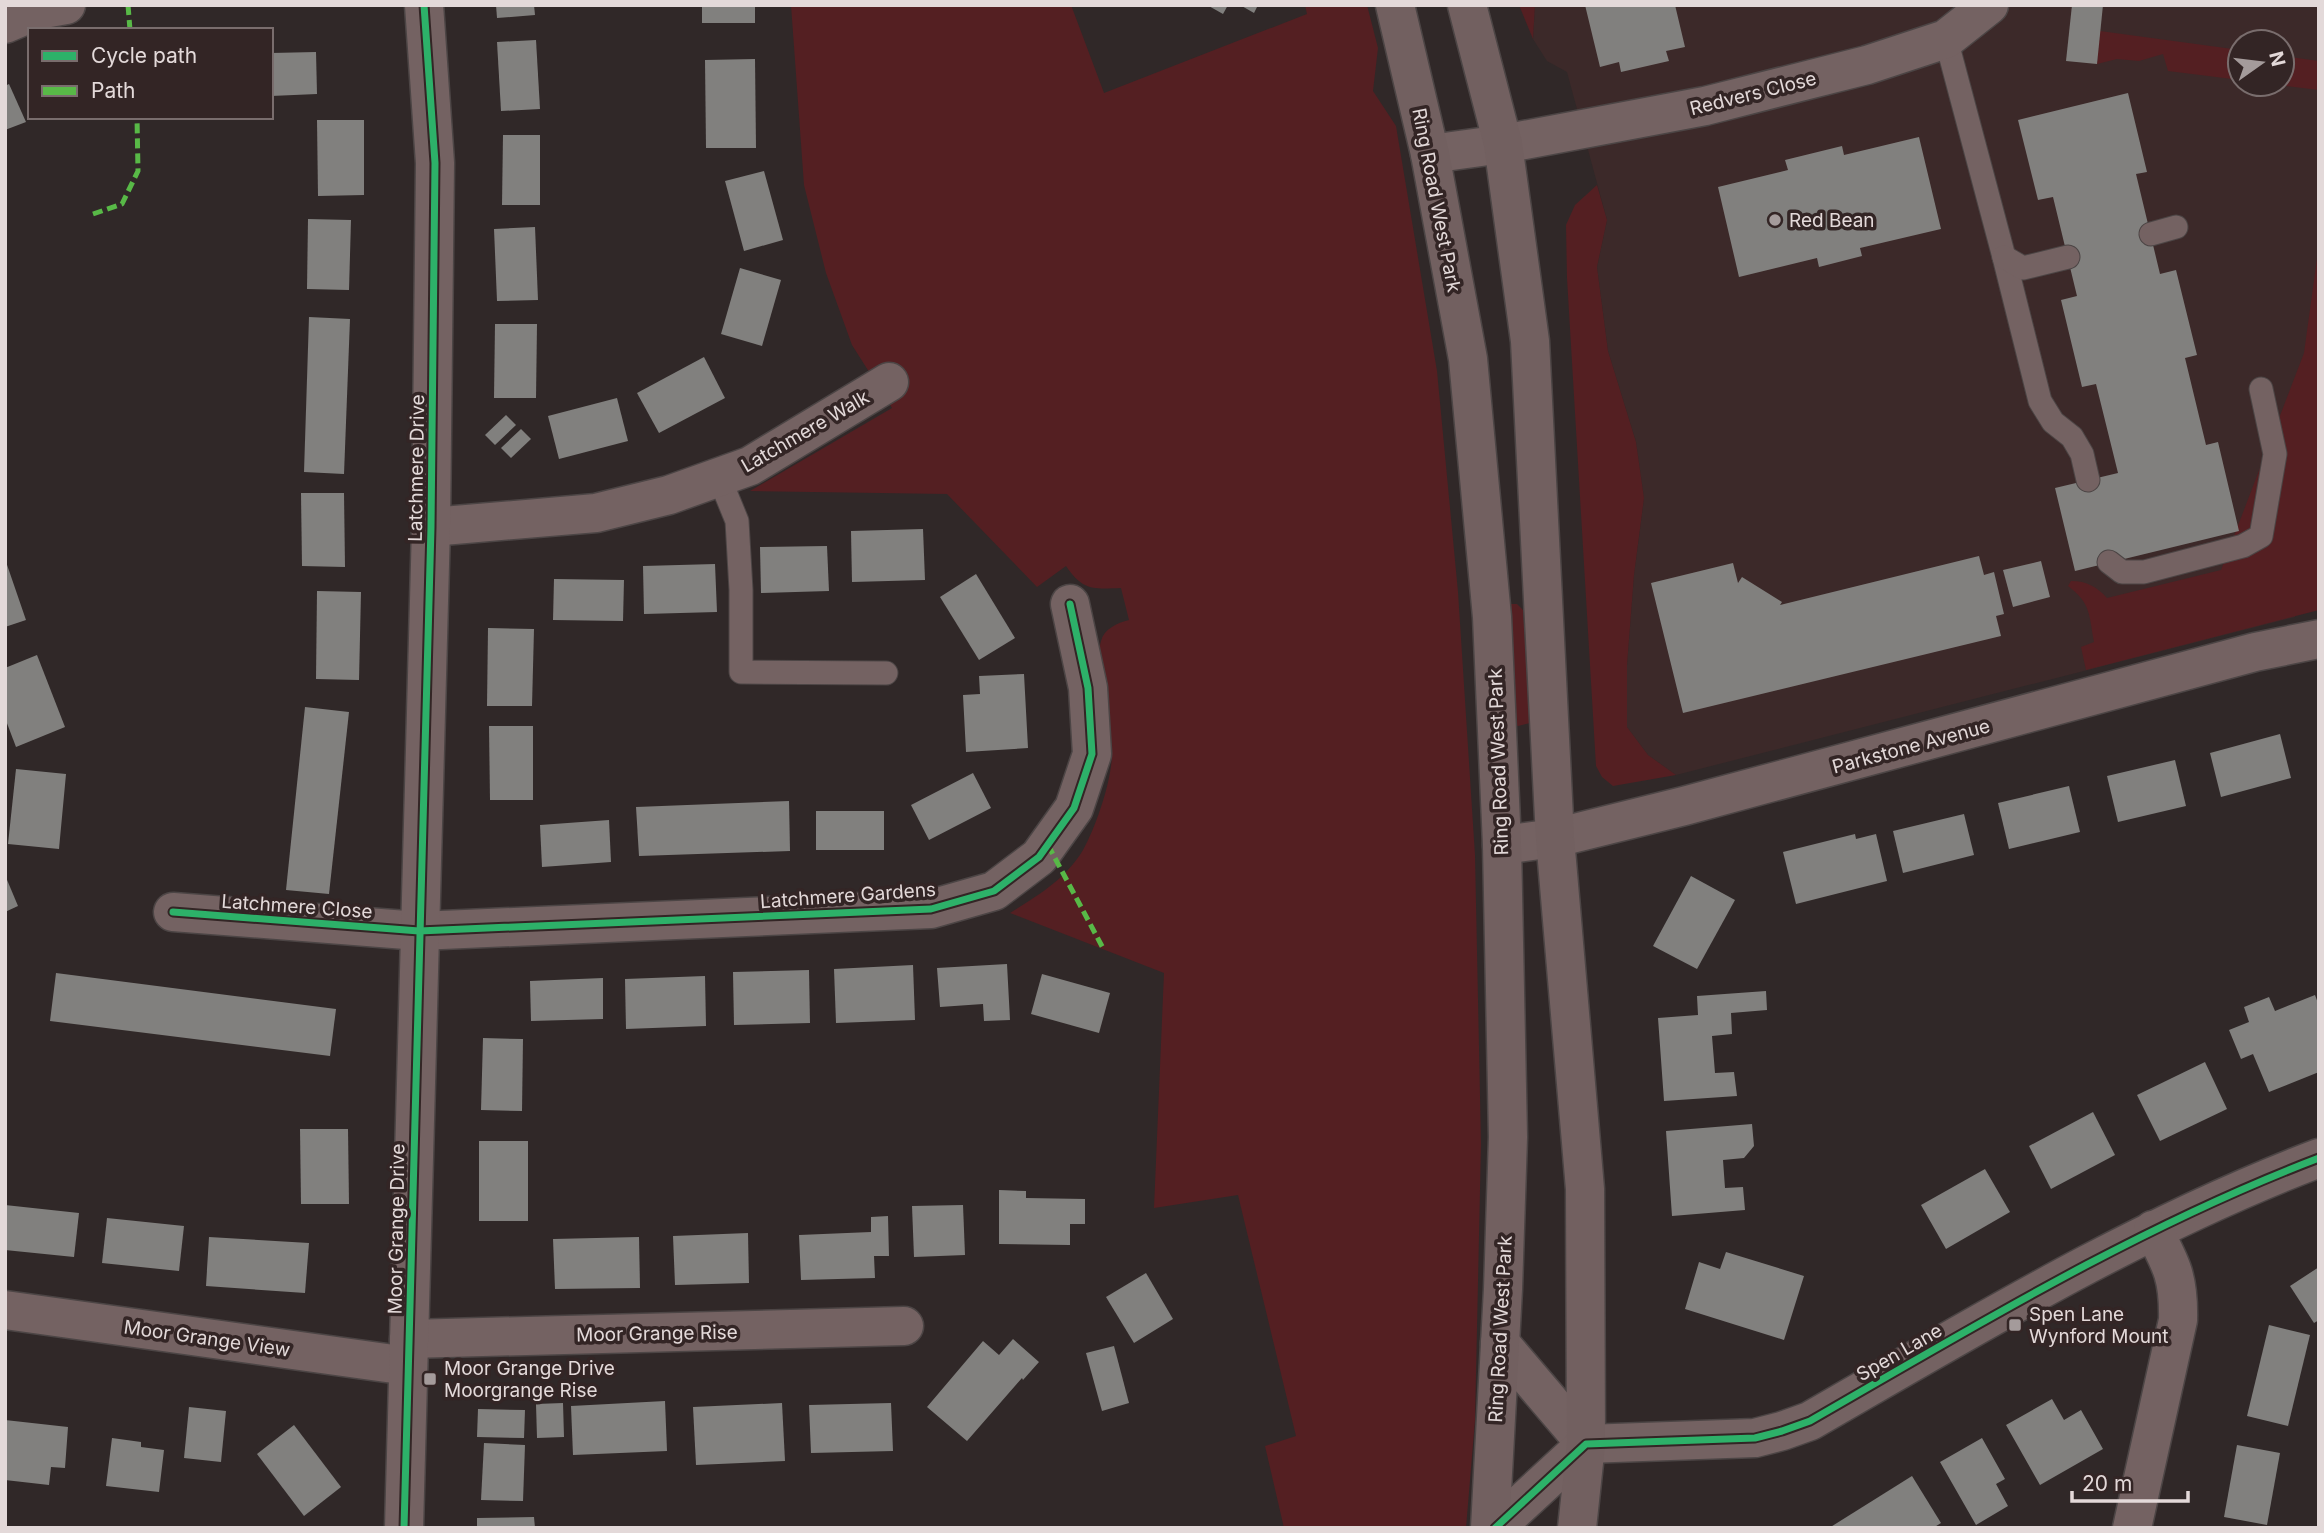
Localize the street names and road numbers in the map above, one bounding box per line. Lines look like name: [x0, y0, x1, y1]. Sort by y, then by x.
street label: Redvers Close: [1687, 67, 1819, 120]
street label: Ring Road West Park: [1407, 106, 1466, 295]
street label: Latchmere Walk: [737, 385, 874, 477]
street label: Latchmere Drive: [404, 394, 429, 542]
street label: Ring Road West Park: [1484, 667, 1513, 856]
street label: Parkstone Avenue: [1830, 714, 1993, 779]
street label: Latchmere Gardens: [759, 878, 937, 913]
street label: Latchmere Close: [221, 890, 373, 923]
street label: Moor Grange Drive: [384, 1143, 409, 1315]
street label: Ring Road West Park: [1484, 1234, 1517, 1423]
street label: Moor Grange View: [122, 1315, 292, 1362]
street label: Spen Lane: [1852, 1319, 1946, 1386]
street label: Moor Grange Rise: [576, 1321, 738, 1346]

